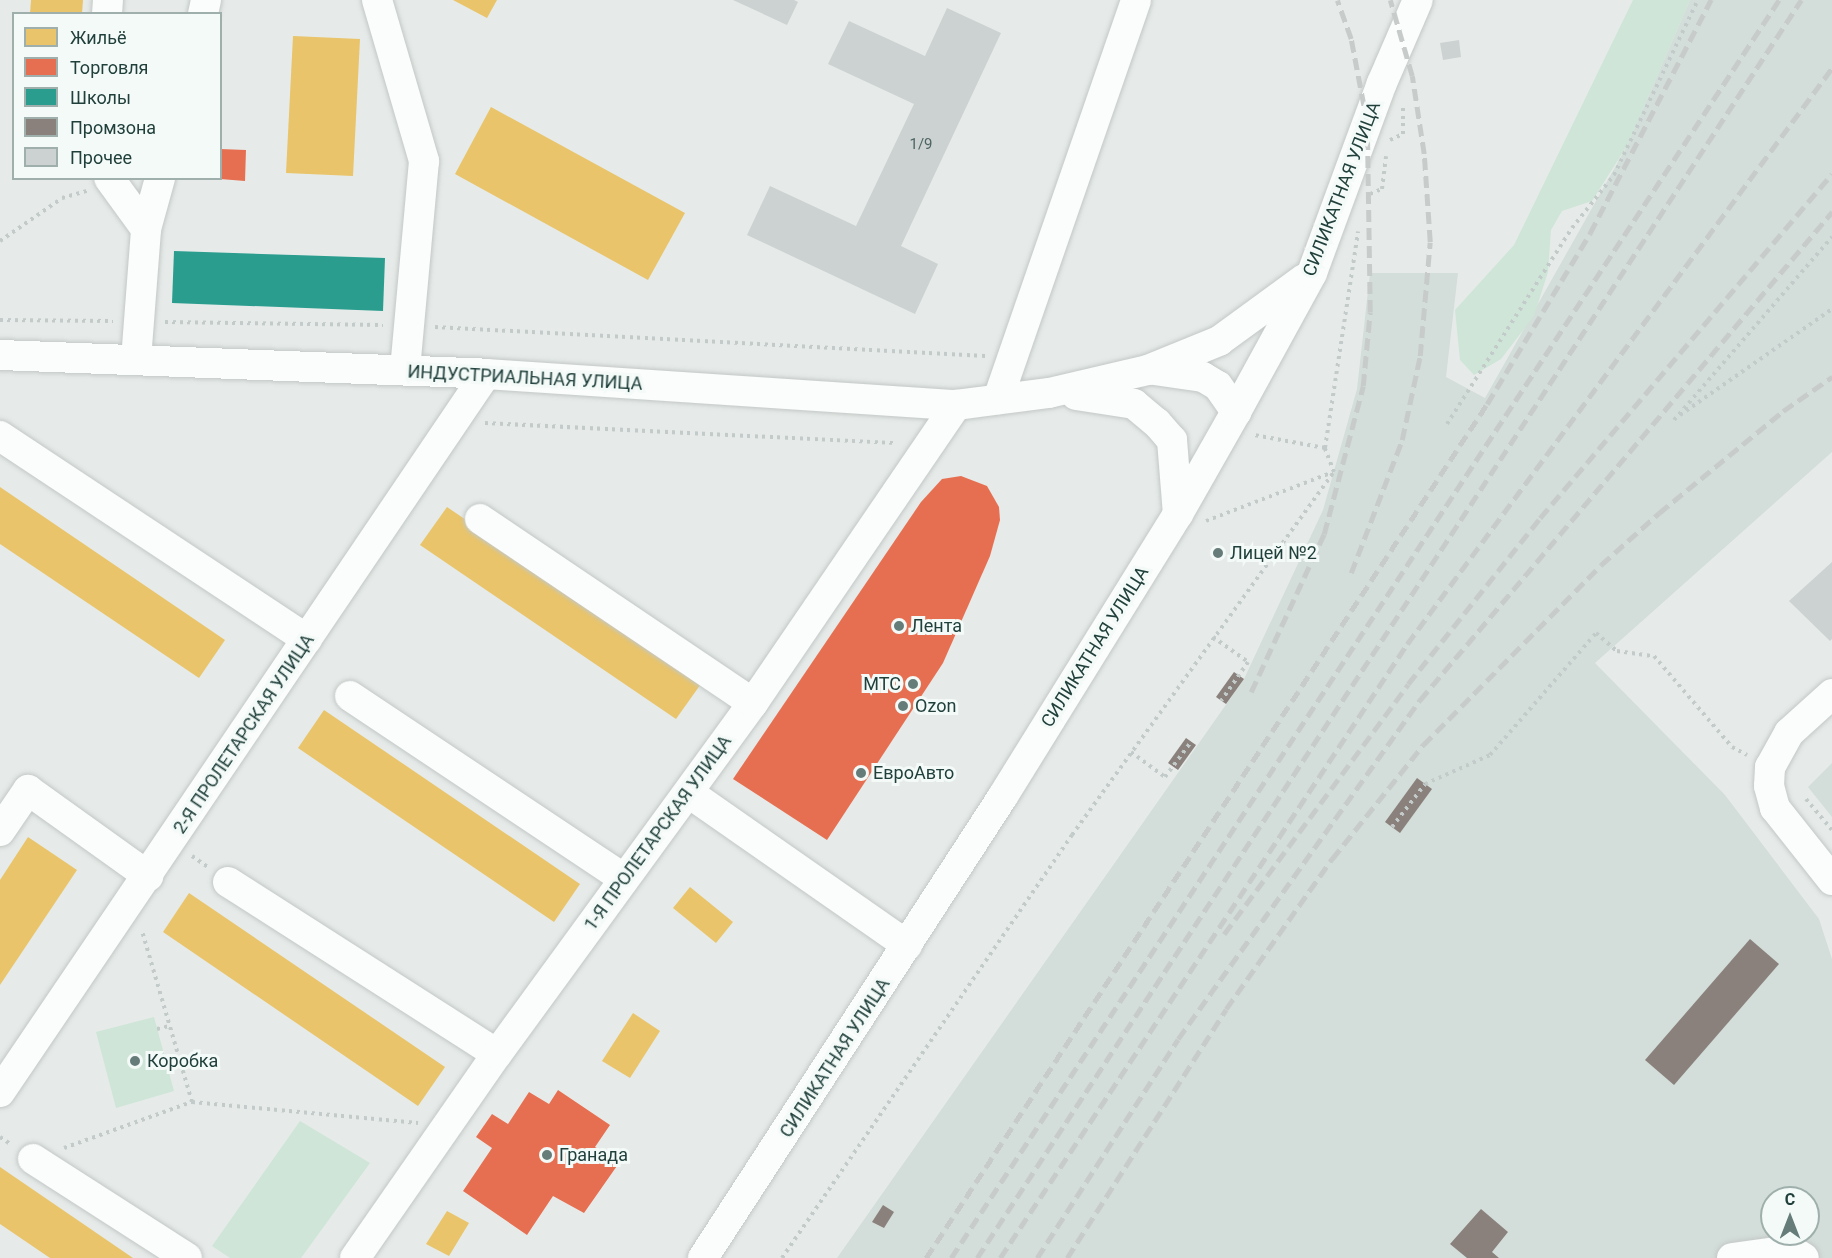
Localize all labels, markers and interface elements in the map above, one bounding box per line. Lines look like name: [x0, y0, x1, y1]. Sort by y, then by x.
legend: [12, 12, 222, 180]
text: Жильё: [70, 27, 126, 48]
text: Торговля: [70, 57, 148, 78]
text: Школы: [70, 87, 131, 108]
street label: СИЛИКАТНАЯ УЛИЦА: [1299, 99, 1385, 279]
text: Промзона: [70, 117, 156, 138]
house number: 1/9: [909, 136, 933, 154]
text: Прочее: [70, 147, 132, 168]
street label: ИНДУСТРИАЛЬНАЯ УЛИЦА: [407, 361, 643, 395]
place label: Лицей №2: [1230, 542, 1317, 564]
marker: Лицей №2: [1211, 546, 1225, 560]
street label: СИЛИКАТНАЯ УЛИЦА: [1037, 563, 1153, 731]
place label: Лента: [911, 615, 962, 637]
marker: Лента: [892, 619, 906, 633]
street label: 2-Я ПРОЛЕТАРСКАЯ УЛИЦА: [169, 630, 319, 838]
place label: МТС: [863, 673, 901, 695]
marker: МТС: [906, 677, 920, 691]
place label: Ozon: [915, 695, 956, 717]
marker: Ozon: [896, 699, 910, 713]
street label: 1-Я ПРОЛЕТАРСКАЯ УЛИЦА: [580, 731, 736, 935]
place label: ЕвроАвто: [873, 762, 954, 784]
marker: ЕвроАвто: [854, 766, 868, 780]
street label: СИЛИКАТНАЯ УЛИЦА: [775, 974, 895, 1142]
place label: Коробка: [147, 1050, 218, 1072]
marker: Коробка: [128, 1054, 142, 1068]
place label: Гранада: [559, 1144, 628, 1166]
marker: Гранада: [540, 1148, 554, 1162]
north arrow: [1760, 1186, 1820, 1246]
text: С: [1785, 1190, 1795, 1209]

